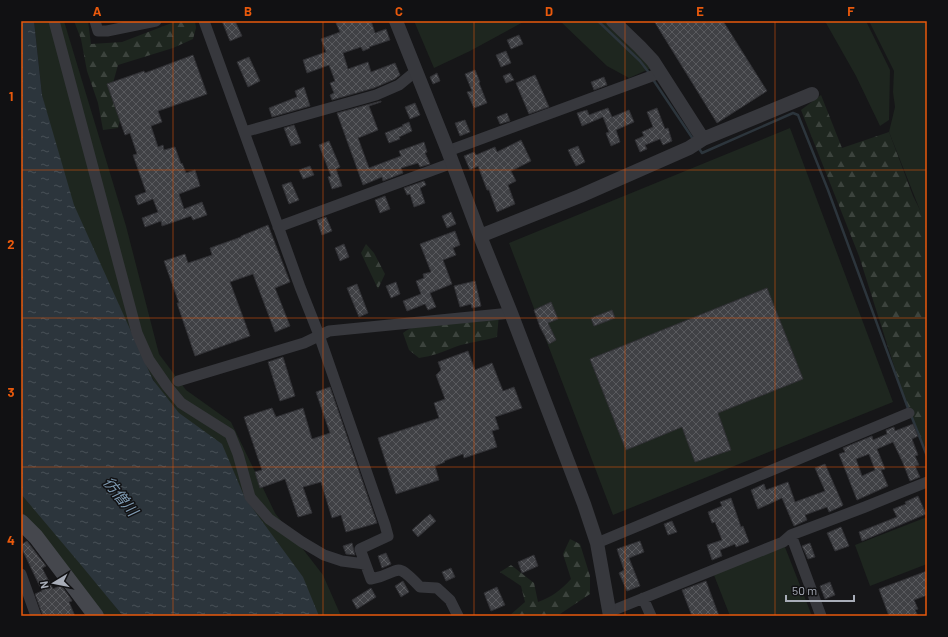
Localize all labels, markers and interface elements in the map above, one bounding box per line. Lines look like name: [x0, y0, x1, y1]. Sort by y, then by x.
text: A: [93, 3, 102, 19]
text: B: [244, 3, 252, 19]
text: C: [395, 3, 403, 19]
text: D: [545, 3, 553, 19]
text: E: [696, 3, 704, 19]
text: F: [847, 3, 855, 19]
text: 1: [9, 88, 13, 104]
text: 2: [7, 236, 15, 252]
text: 3: [7, 384, 15, 400]
water label: 彷僧川: [100, 473, 143, 521]
text: 4: [7, 532, 15, 548]
north arrow: [34, 563, 74, 603]
scale bar: [786, 577, 854, 603]
text: N: [37, 580, 51, 590]
text: 50 m: [792, 583, 817, 597]

